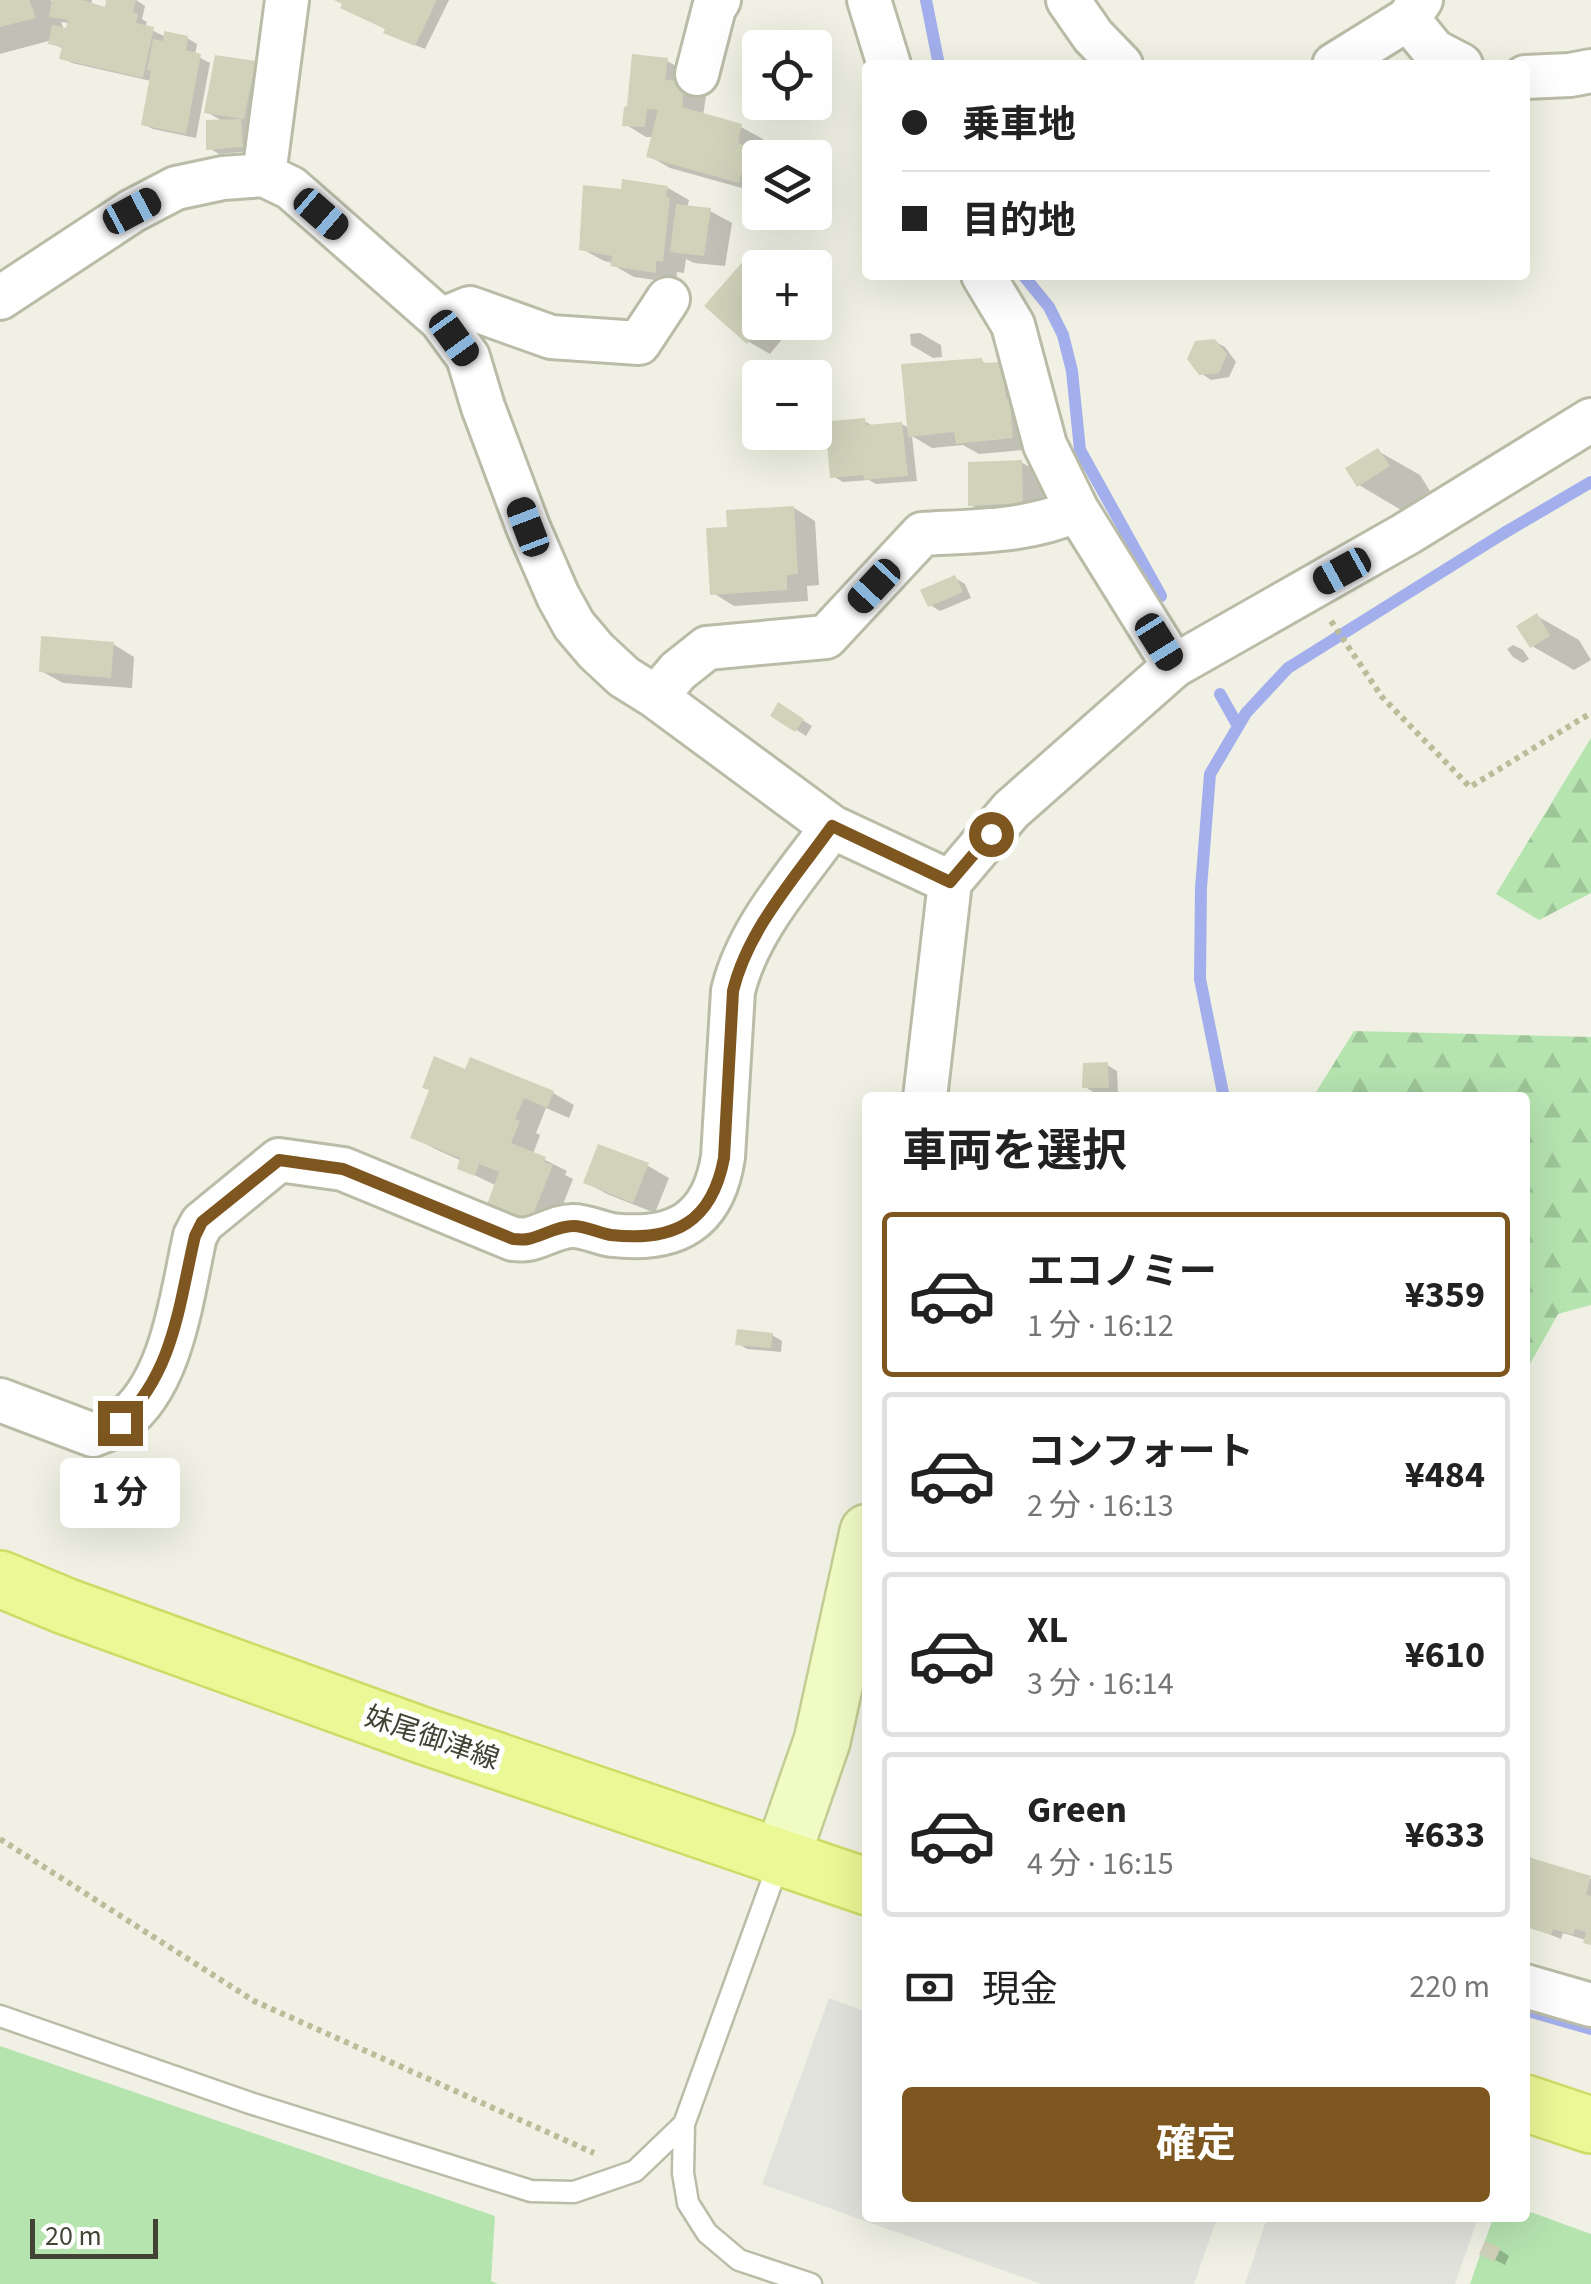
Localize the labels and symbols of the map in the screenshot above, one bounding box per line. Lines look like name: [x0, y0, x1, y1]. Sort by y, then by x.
car: [289, 183, 353, 245]
car: [98, 184, 166, 238]
car: [424, 305, 484, 371]
car: [503, 494, 553, 560]
car: [1308, 543, 1376, 599]
car: [843, 554, 905, 618]
car: [1130, 609, 1188, 675]
route start: [969, 812, 1014, 857]
route end: [98, 1401, 143, 1446]
callout: 1 分: [60, 1458, 180, 1528]
street label: 妹尾御津線: [359, 1696, 505, 1780]
scale bar: [30, 2214, 158, 2258]

